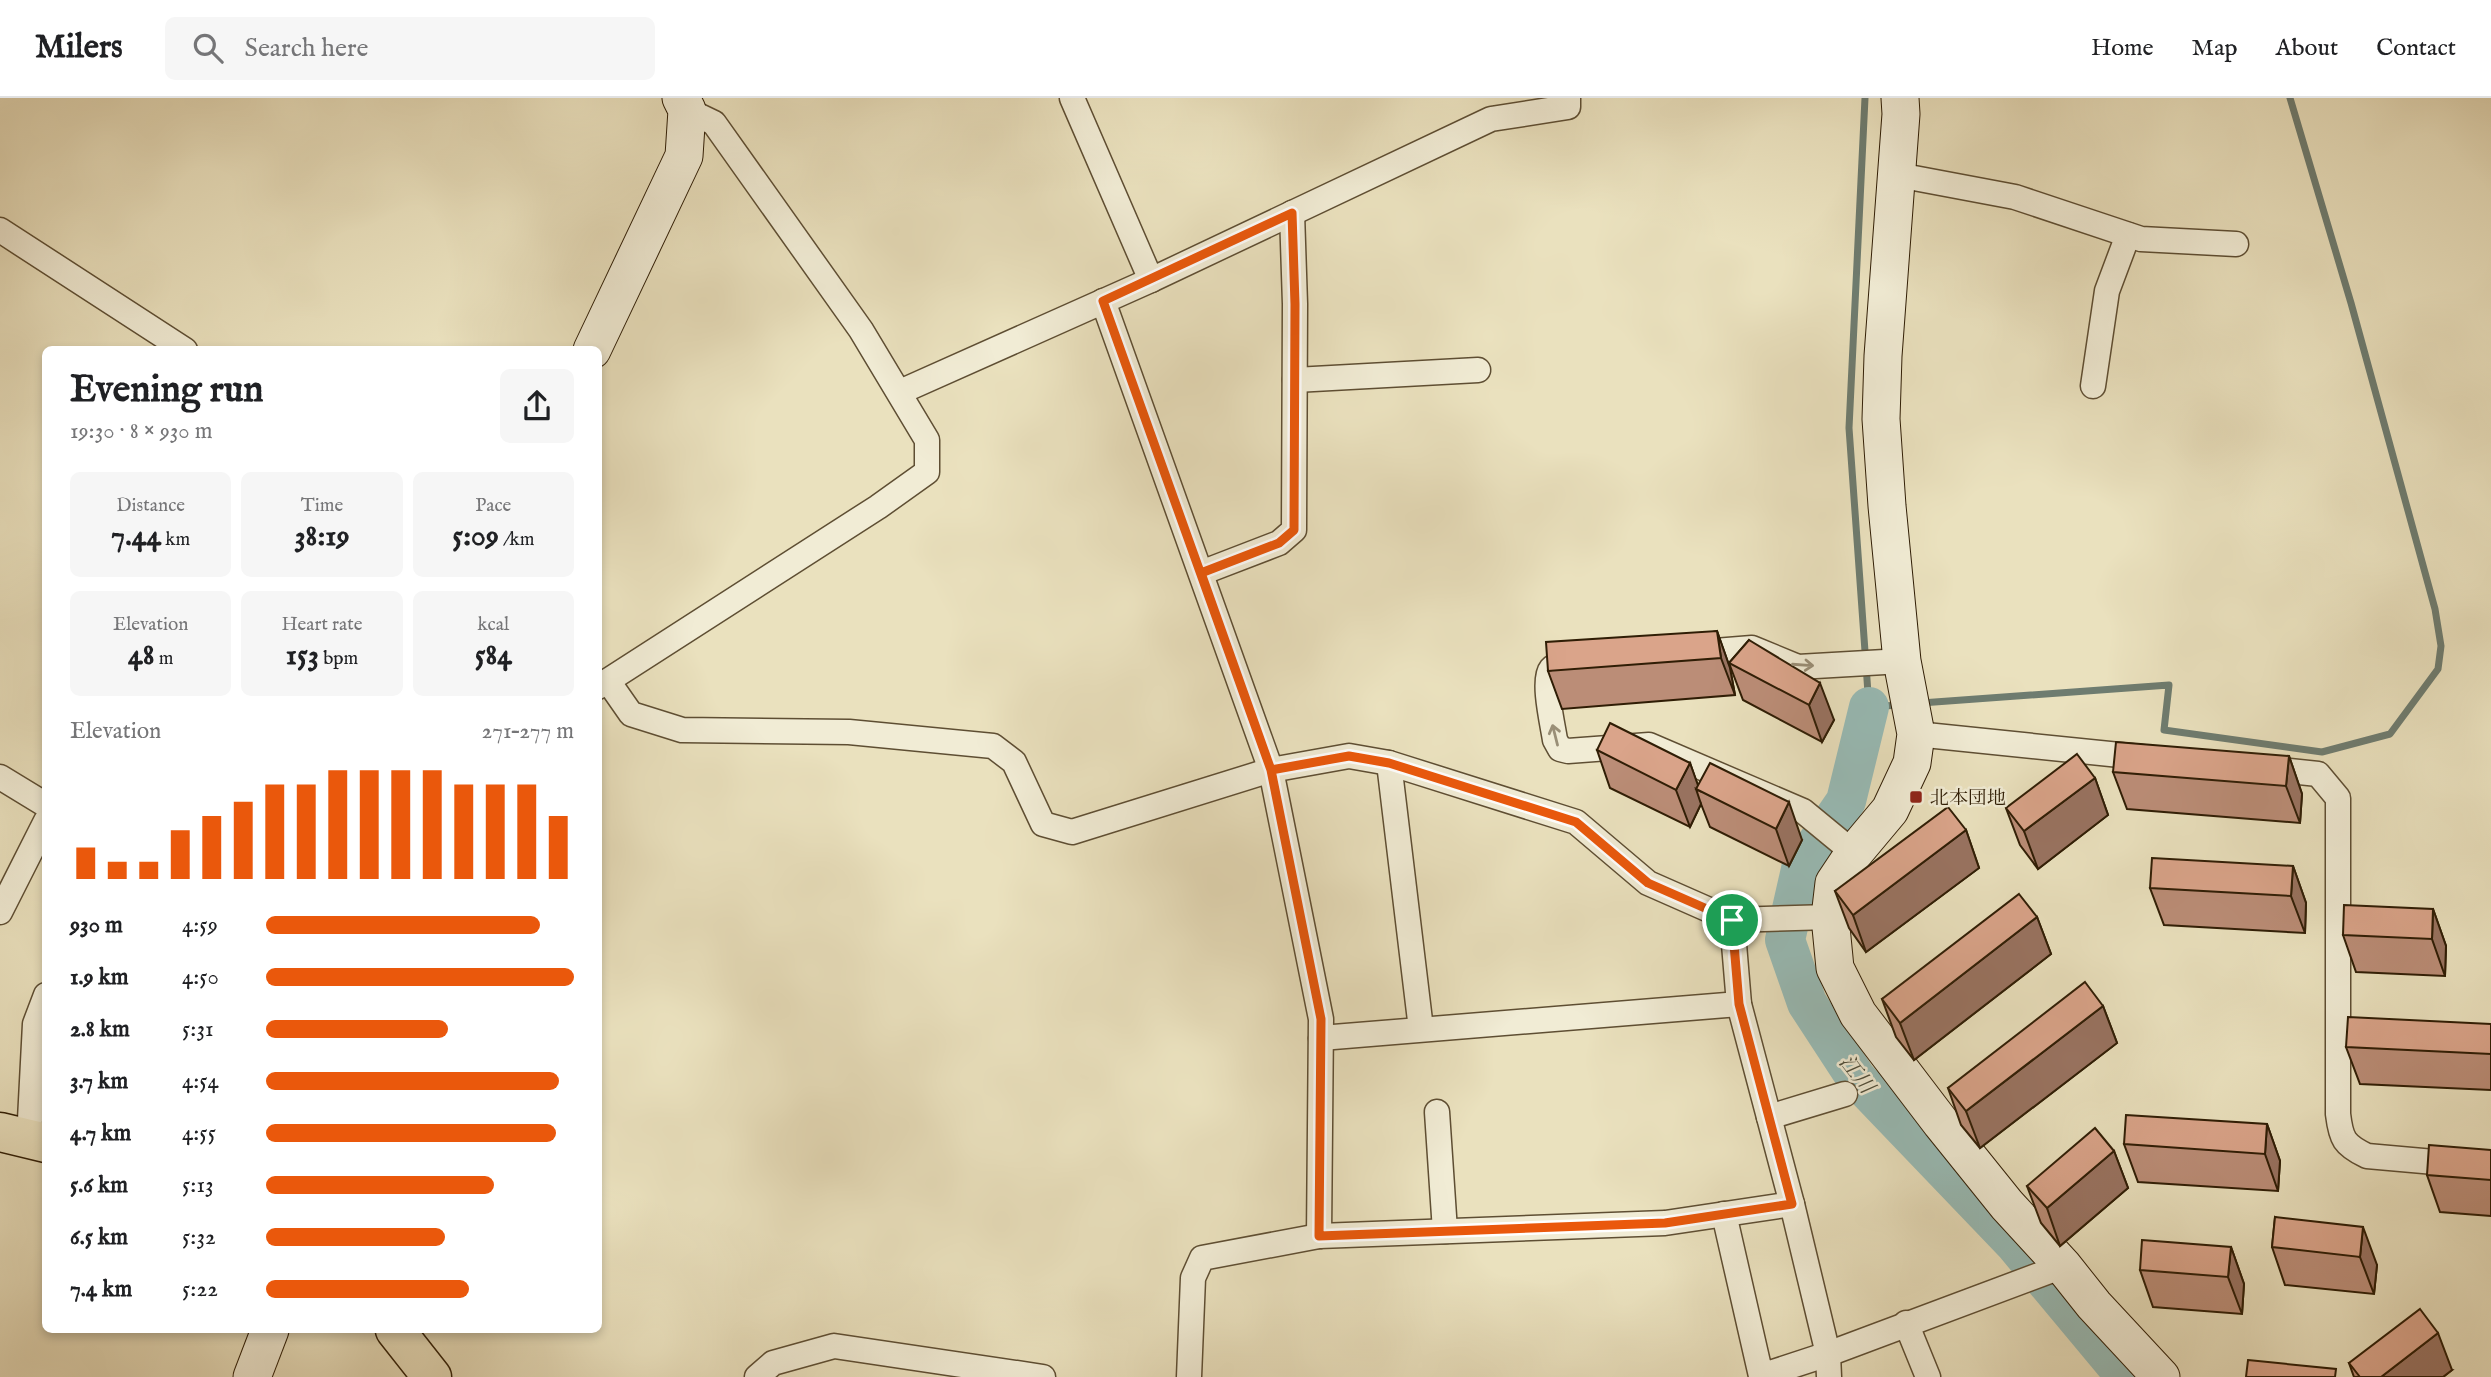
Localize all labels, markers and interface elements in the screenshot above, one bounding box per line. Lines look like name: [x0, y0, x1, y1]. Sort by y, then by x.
search box: [165, 17, 655, 80]
text: Milers: [35, 27, 123, 69]
icon: search: [189, 29, 227, 67]
text: Search here: [245, 32, 369, 65]
text: Home: [2091, 33, 2154, 64]
text: Map: [2192, 33, 2238, 64]
text: About: [2276, 33, 2338, 64]
text: Contact: [2376, 33, 2456, 64]
text: Evening run: [70, 367, 264, 415]
button: share: [500, 369, 574, 443]
text: 19:30 · 8 × 930 m: [70, 417, 212, 446]
text: Distance: [116, 494, 185, 518]
text: Time: [301, 494, 343, 518]
text: Pace: [475, 494, 511, 518]
text: 7.44: [111, 518, 161, 556]
text: 38:19: [294, 518, 350, 556]
text: 5:09: [452, 518, 499, 556]
text: km: [161, 528, 190, 552]
text: /km: [499, 528, 534, 552]
text: Elevation: [113, 613, 188, 637]
text: Heart rate: [281, 613, 363, 637]
text: kcal: [477, 613, 509, 637]
text: 48: [128, 637, 154, 675]
text: 153: [286, 637, 319, 675]
text: 584: [475, 637, 512, 675]
text: m: [154, 647, 173, 671]
text: bpm: [319, 647, 358, 671]
one-way arrow: [1791, 659, 1814, 672]
text: Elevation: [70, 717, 161, 746]
text: 271–277 m: [482, 717, 574, 746]
one-way arrow: [1548, 724, 1562, 747]
place label: 北本団地: [1930, 787, 2006, 811]
marker: 北本団地: [1908, 789, 1924, 805]
pin: [1702, 890, 1762, 950]
icon: arrive: [1713, 901, 1751, 939]
text: 930 m: [70, 911, 123, 940]
text: 4:59: [182, 911, 218, 940]
text: 1.9 km: [70, 963, 129, 992]
text: 4:50: [182, 963, 219, 992]
text: 2.8 km: [70, 1015, 130, 1044]
text: 5:31: [182, 1015, 214, 1044]
water label: 江川: [1832, 1050, 1881, 1101]
text: 3.7 km: [70, 1067, 128, 1096]
text: 4:54: [182, 1067, 219, 1096]
text: 4.7 km: [70, 1119, 131, 1148]
text: 4:55: [182, 1119, 216, 1148]
text: 5.6 km: [70, 1171, 128, 1200]
text: 5:13: [182, 1171, 214, 1200]
text: 6.5 km: [70, 1223, 128, 1252]
text: 5:32: [182, 1223, 216, 1252]
text: 7.4 km: [70, 1275, 132, 1304]
text: 5:22: [182, 1275, 218, 1304]

